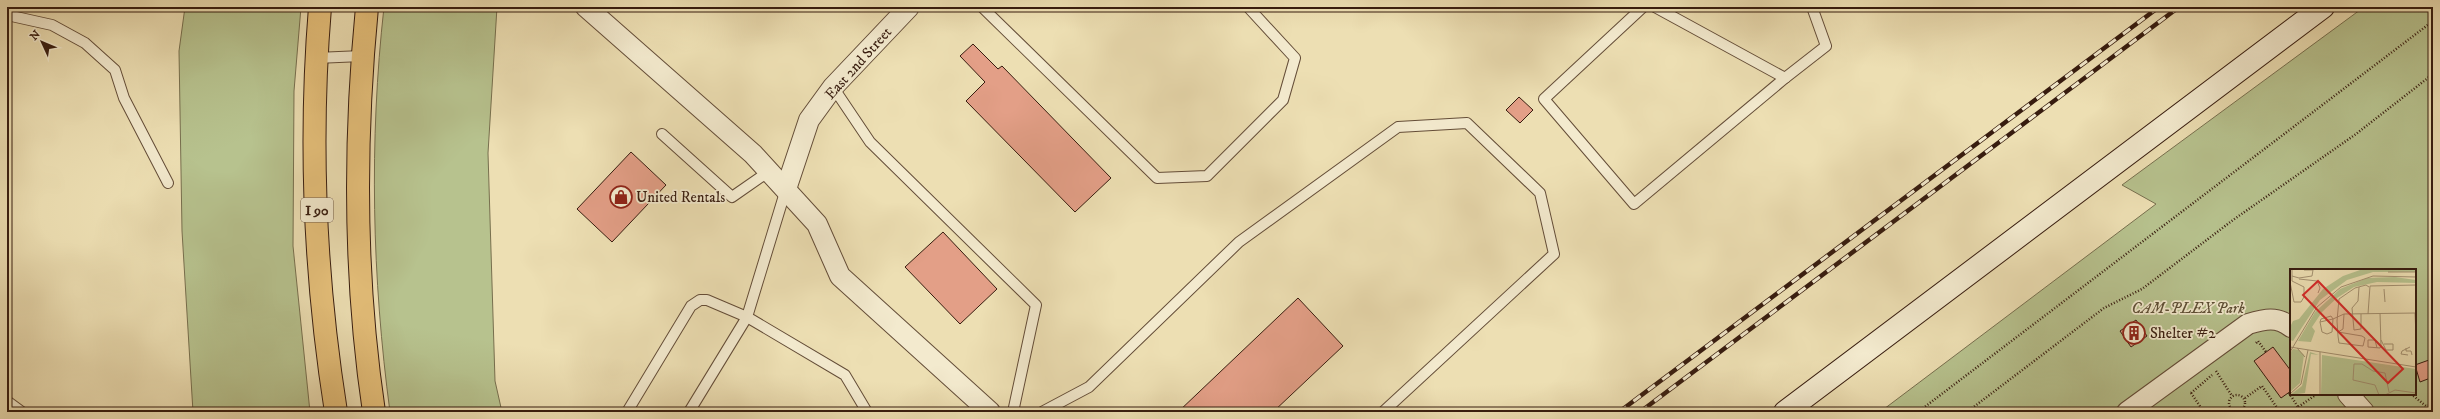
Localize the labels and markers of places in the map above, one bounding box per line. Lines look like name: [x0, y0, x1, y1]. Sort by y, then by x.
shop icon: United Rentals: [608, 184, 634, 210]
place label: United Rentals: [636, 188, 725, 207]
building icon: Shelter #2: [2121, 320, 2147, 346]
place label: Shelter #2: [2150, 324, 2216, 343]

